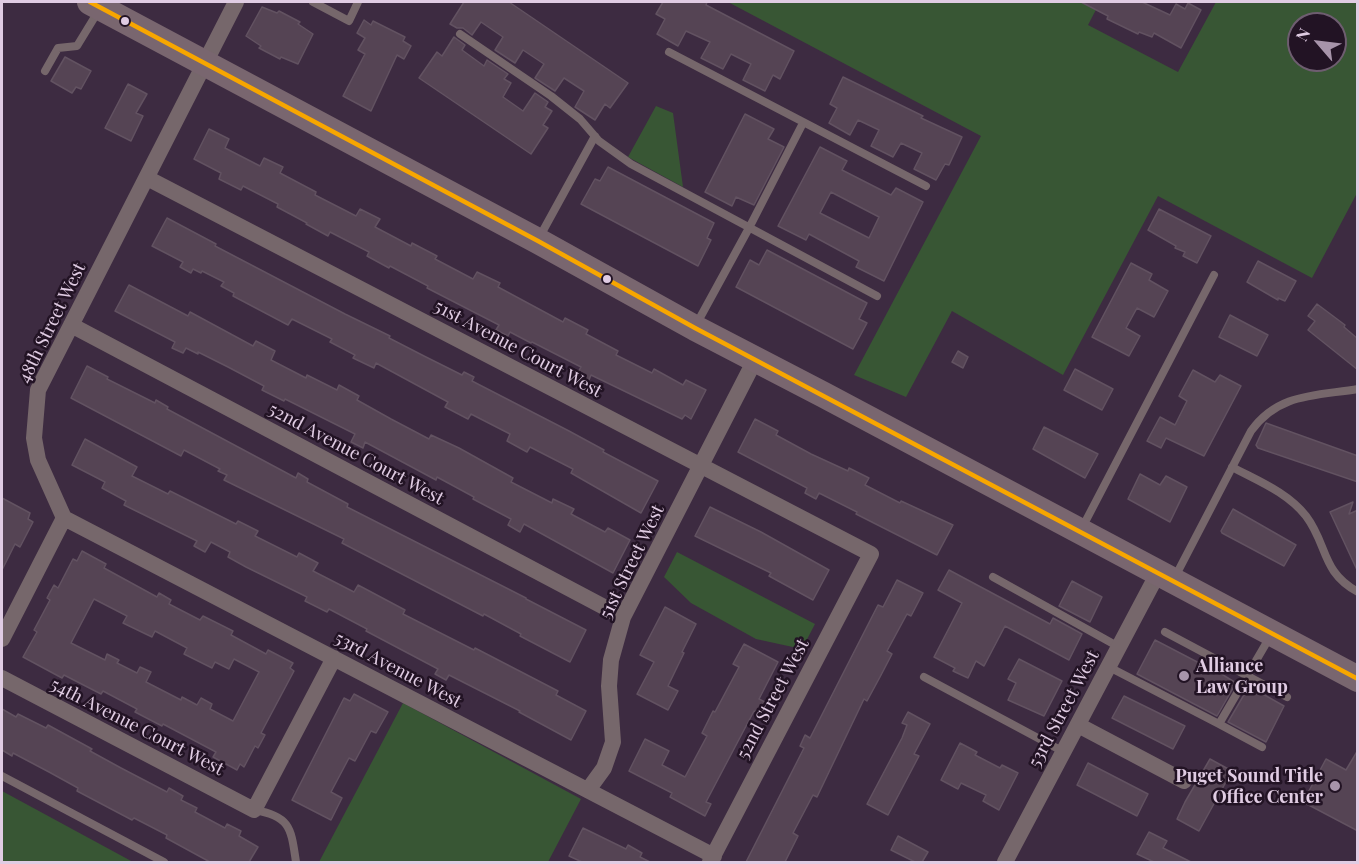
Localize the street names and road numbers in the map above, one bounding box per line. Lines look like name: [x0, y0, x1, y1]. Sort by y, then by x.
street label: 48th Street West: [14, 259, 90, 387]
street label: 51st Avenue Court West: [430, 296, 606, 402]
street label: 52nd Avenue Court West: [264, 399, 448, 509]
street label: 51st Street West: [595, 501, 669, 623]
street label: 53rd Avenue West: [331, 627, 465, 713]
street label: 52nd Street West: [732, 635, 814, 763]
street label: 53rd Street West: [1024, 647, 1104, 771]
street label: 54th Avenue Court West: [47, 674, 227, 780]

